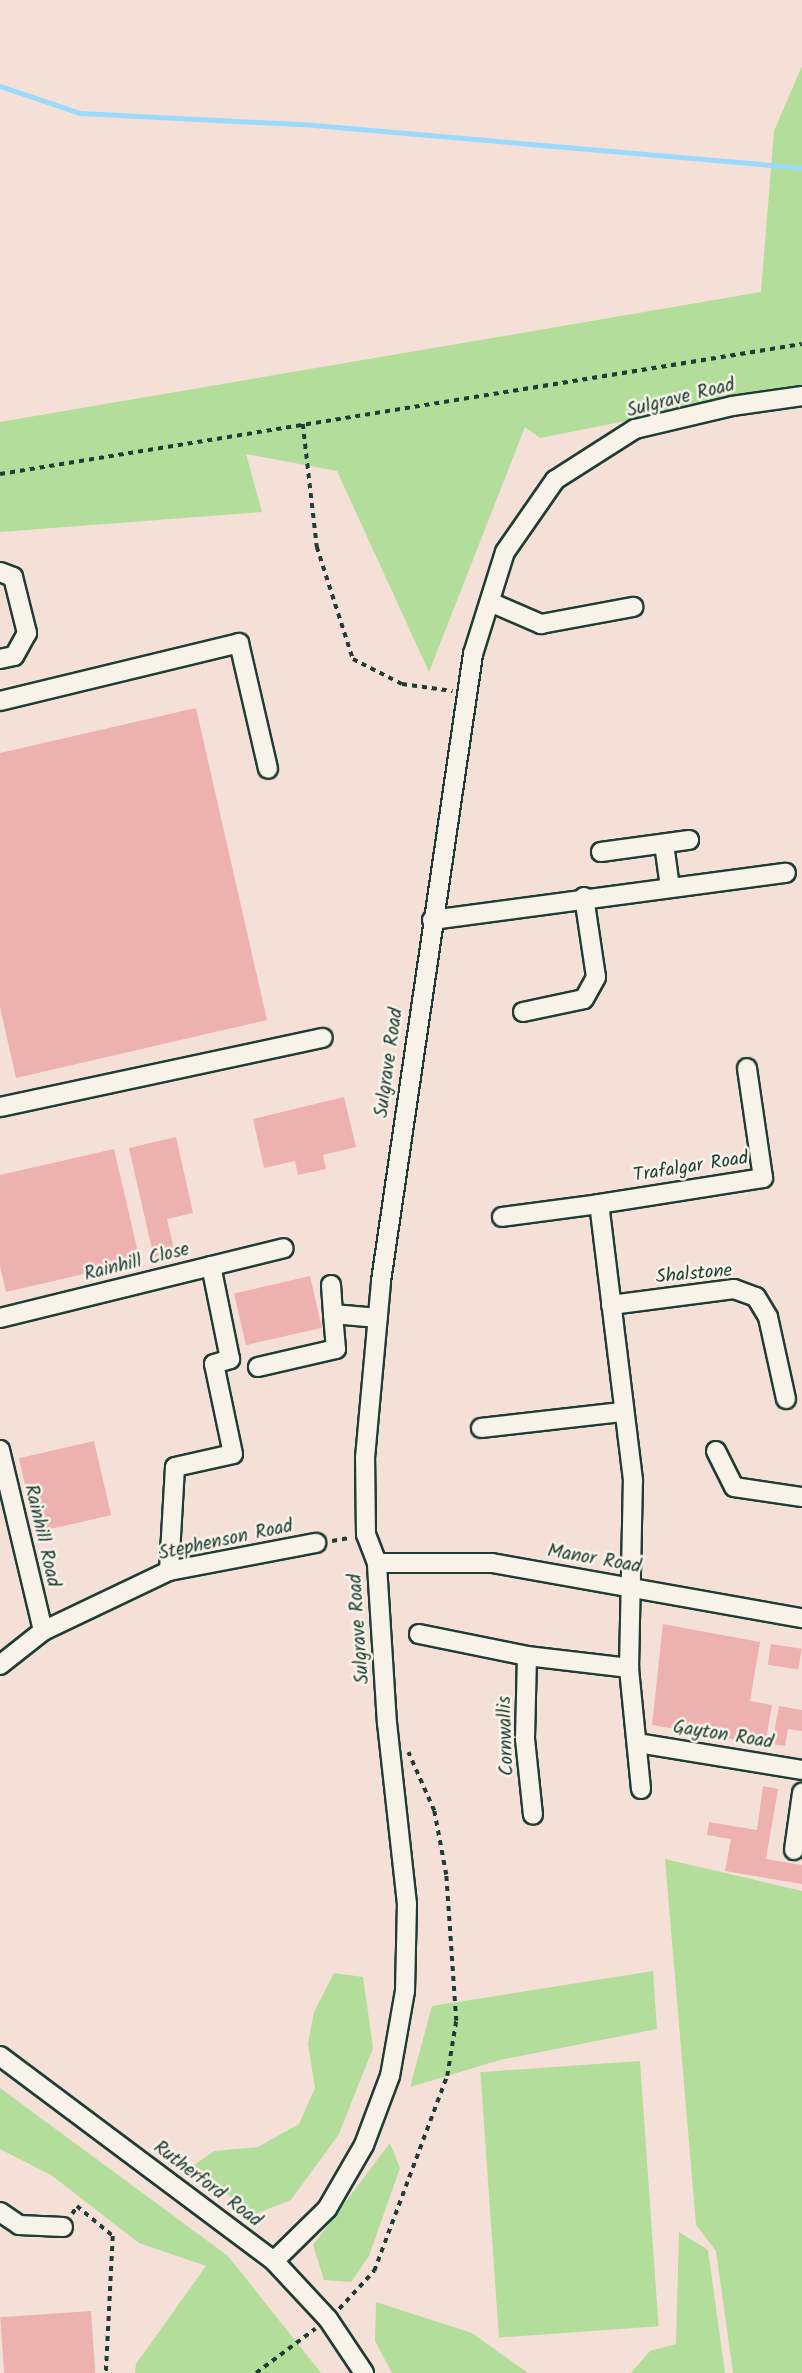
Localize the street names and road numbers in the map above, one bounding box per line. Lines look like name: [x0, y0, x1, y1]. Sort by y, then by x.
street label: Sulgrave Road: [625, 375, 737, 423]
street label: Sulgrave Road: [371, 1007, 409, 1119]
street label: Trafalgar Road: [632, 1148, 750, 1188]
street label: Rainhill Close: [82, 1239, 192, 1287]
street label: Shalstone: [655, 1260, 733, 1290]
street label: Rainhill Road: [18, 1483, 64, 1589]
street label: Stephenson Road: [157, 1516, 295, 1566]
street label: Manor Road: [545, 1541, 643, 1579]
street label: Sulgrave Road: [345, 1573, 375, 1685]
street label: Cornwallis: [494, 1696, 520, 1776]
street label: Gayton Road: [671, 1717, 775, 1755]
street label: Rutherford Road: [148, 2137, 266, 2233]

